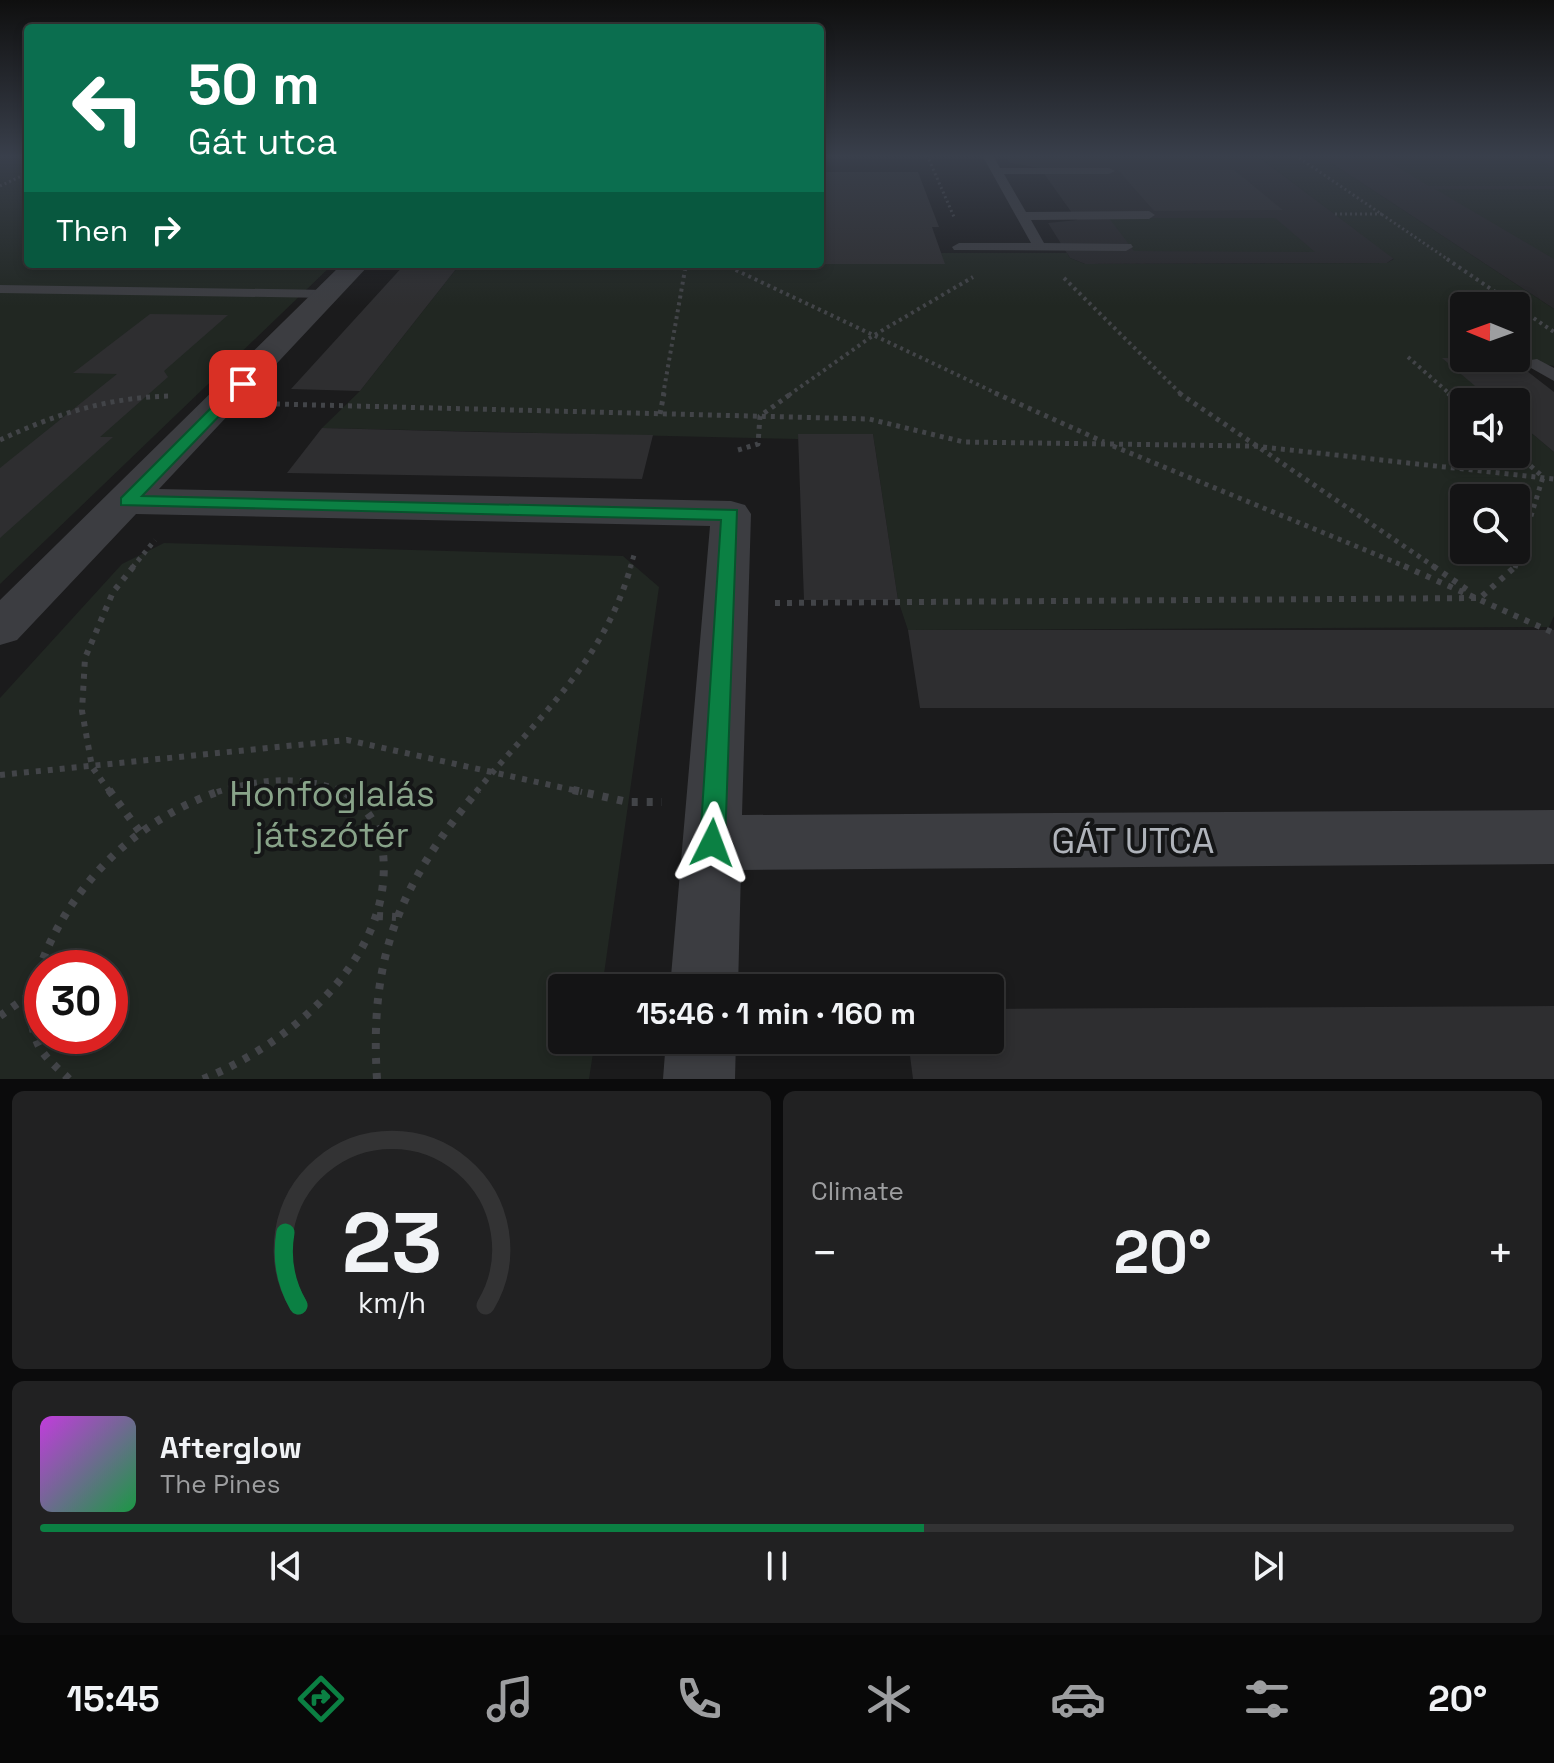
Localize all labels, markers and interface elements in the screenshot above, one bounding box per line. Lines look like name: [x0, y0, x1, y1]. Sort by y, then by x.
text: 50 m: [188, 49, 320, 120]
icon: left: [56, 56, 160, 160]
text: Gát utca: [188, 119, 337, 165]
icon: right: [144, 208, 188, 252]
text: Then: [56, 211, 128, 250]
north arrow: [1450, 292, 1530, 372]
map controls: [1450, 292, 1530, 564]
pin: [209, 350, 277, 418]
icon: arrive: [221, 362, 265, 406]
button: sound: [1450, 388, 1530, 468]
button: search: [1450, 484, 1530, 564]
park label: Honfoglalás játszótér: [229, 771, 435, 858]
position arrow: [670, 801, 754, 885]
street label: GÁT UTCA: [1052, 818, 1214, 864]
speed limit sign: 30: [24, 950, 128, 1054]
text: 15:46 · 1 min · 160 m: [636, 994, 916, 1033]
text: Climate: [811, 1174, 904, 1208]
text: 23: [342, 1190, 442, 1296]
text: 20°: [1113, 1214, 1212, 1291]
text: −: [811, 1225, 838, 1281]
text: +: [1487, 1225, 1514, 1281]
text: km/h: [357, 1285, 426, 1321]
text: Afterglow: [160, 1428, 302, 1467]
text: The Pines: [160, 1467, 280, 1501]
icon: previous: [264, 1544, 308, 1588]
icon: pause: [755, 1544, 799, 1588]
icon: next: [1246, 1544, 1290, 1588]
icon: directions: [293, 1671, 349, 1727]
icon: music: [482, 1671, 538, 1727]
icon: phone: [671, 1671, 727, 1727]
icon: climate: [861, 1671, 917, 1727]
icon: car: [1050, 1671, 1106, 1727]
icon: filters: [1239, 1671, 1295, 1727]
text: 15:45: [67, 1676, 160, 1722]
text: 20°: [1428, 1676, 1487, 1722]

